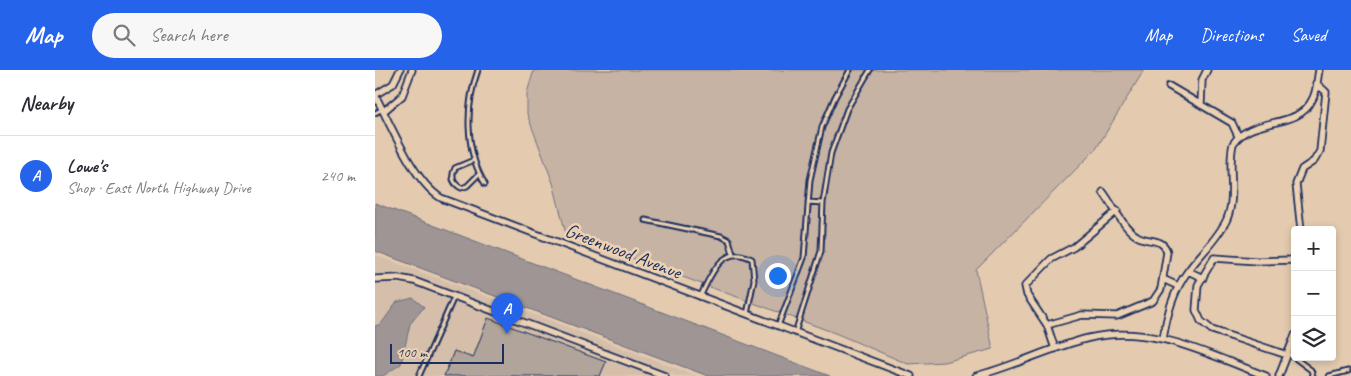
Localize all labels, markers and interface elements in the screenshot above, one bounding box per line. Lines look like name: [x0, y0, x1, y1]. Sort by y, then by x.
search box: [92, 13, 442, 58]
text: Map: [25, 20, 62, 50]
icon: search: [110, 21, 138, 49]
text: Search here: [150, 23, 228, 47]
text: Map: [1145, 24, 1172, 46]
text: Directions: [1200, 24, 1263, 46]
text: Saved: [1291, 24, 1326, 46]
text: Nearby: [20, 90, 73, 116]
text: Lowe's: [67, 154, 107, 178]
text: A: [32, 166, 40, 186]
text: 240 m: [321, 166, 355, 186]
text: Shop · East North Highway Drive: [67, 178, 251, 198]
street label: Greenwood Avenue: [561, 217, 686, 285]
map controls: [1291, 226, 1336, 361]
button: +: [1291, 226, 1336, 271]
your location: [765, 263, 791, 289]
button: −: [1291, 271, 1336, 316]
pin: A: [491, 293, 523, 334]
button: layers: [1291, 316, 1336, 361]
scale bar: [390, 341, 504, 364]
text: 100 m: [397, 344, 427, 361]

